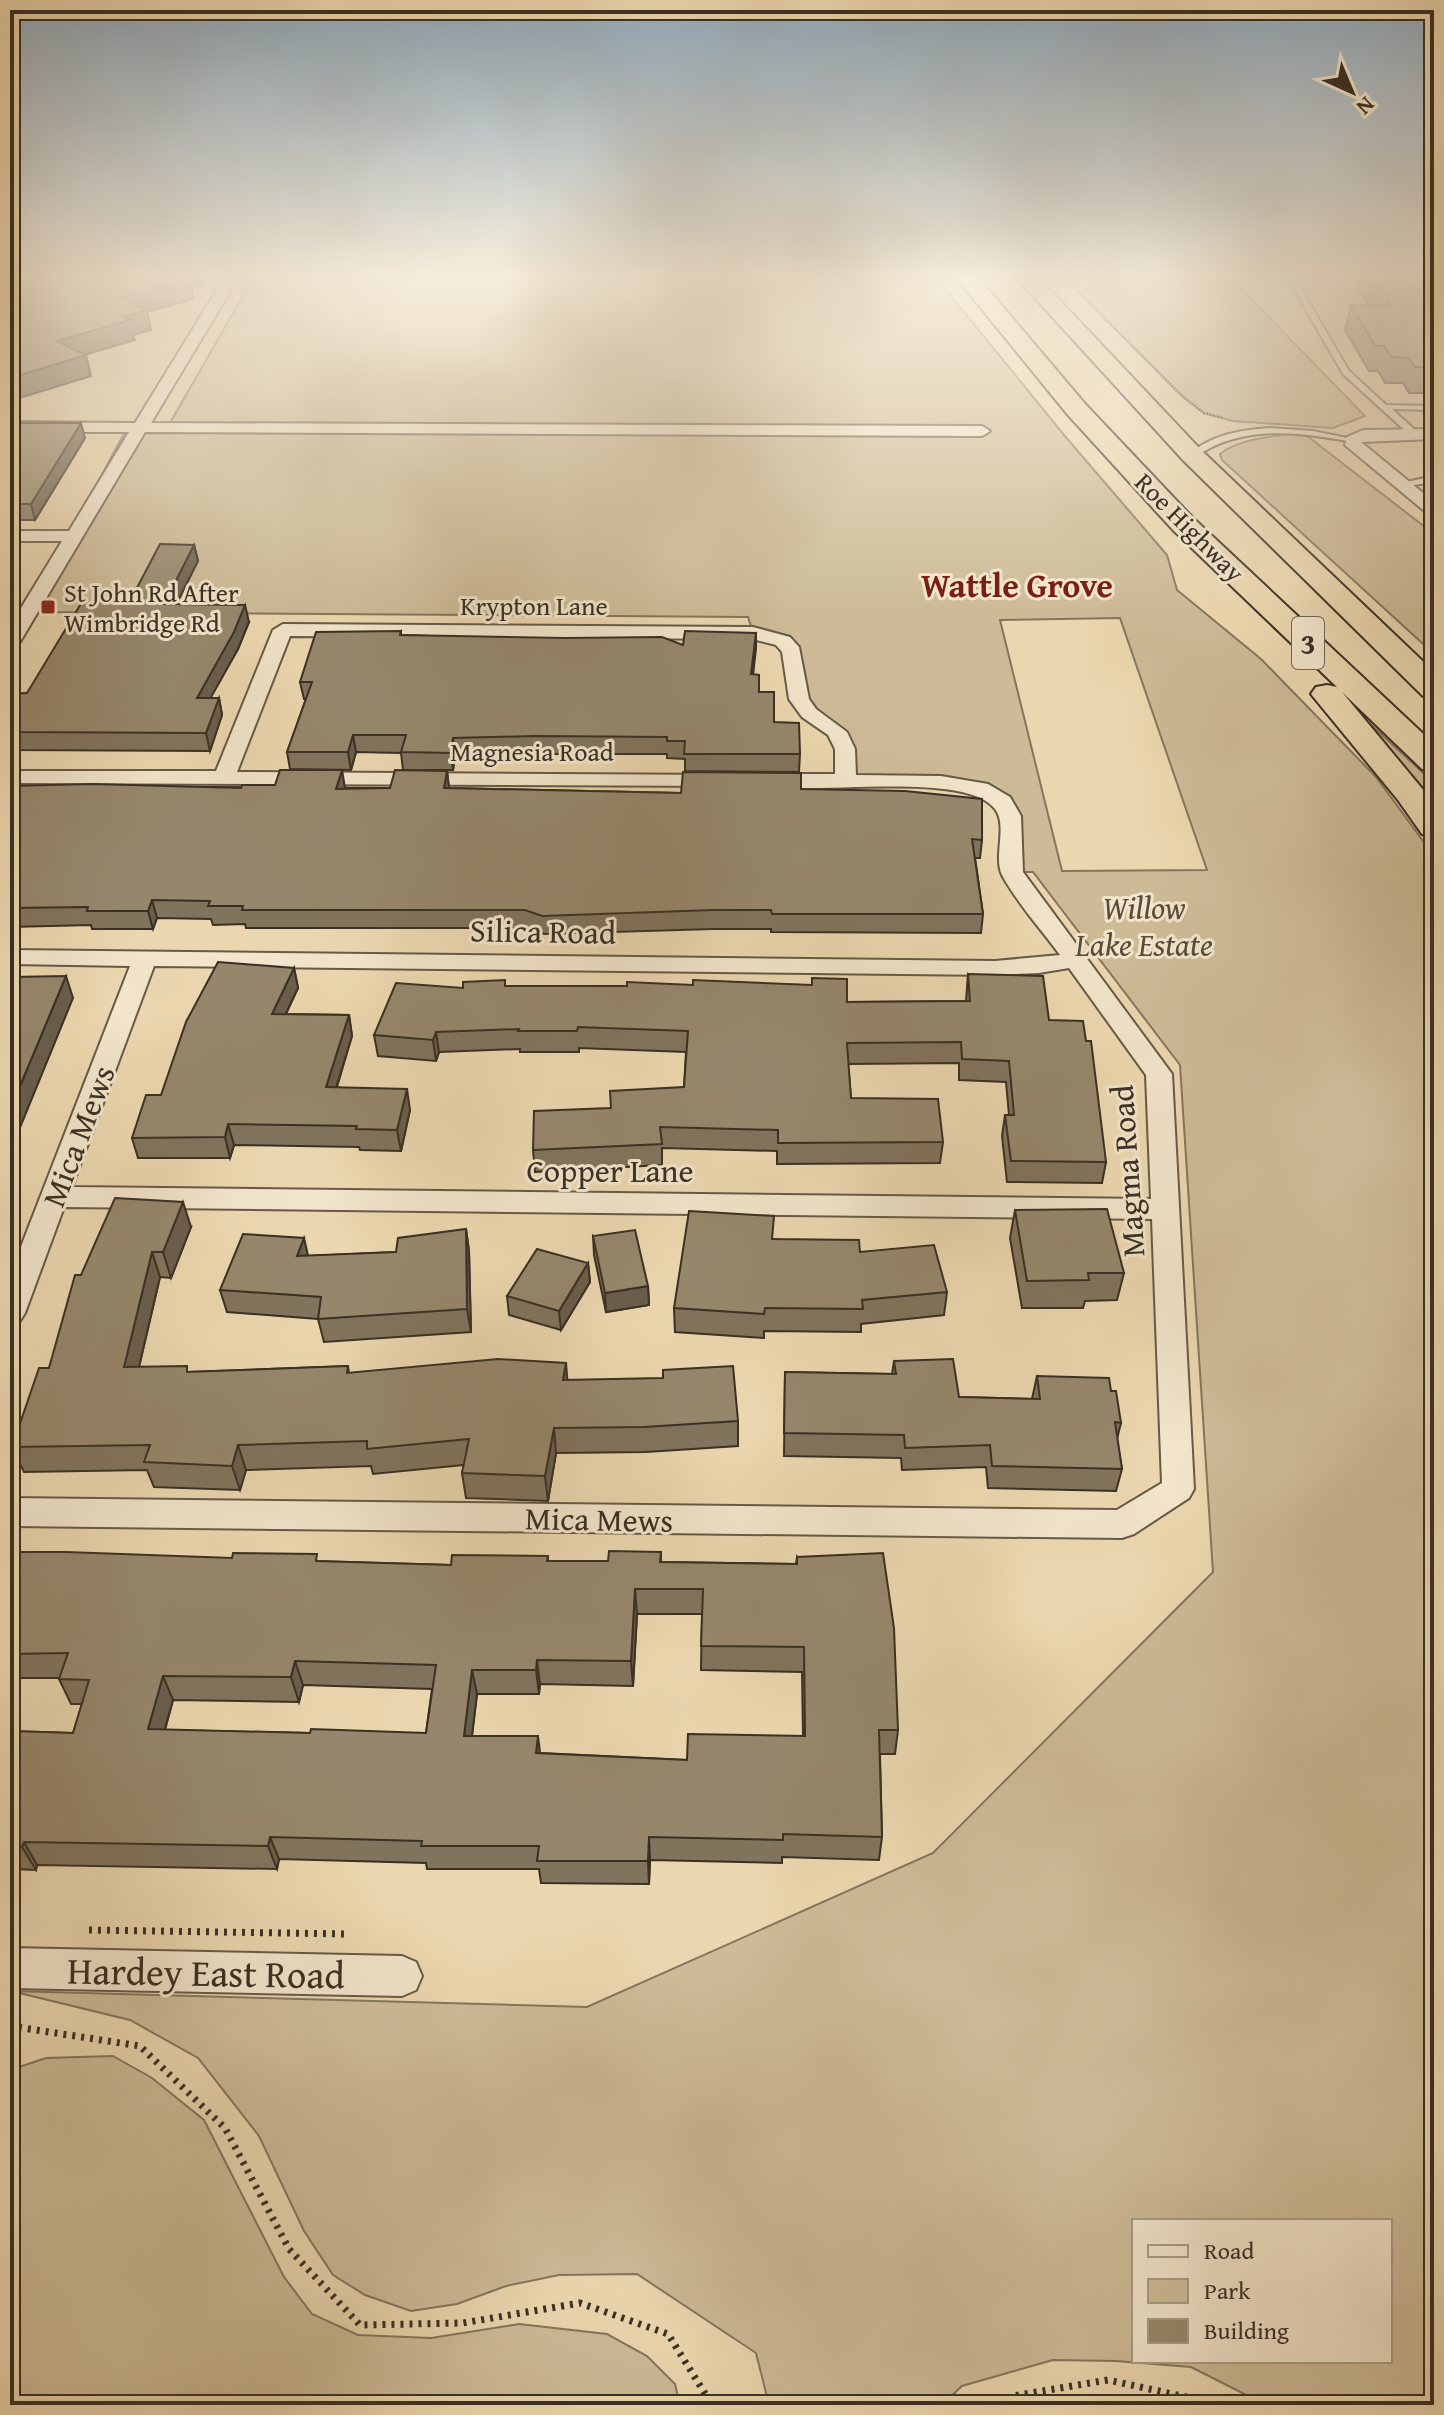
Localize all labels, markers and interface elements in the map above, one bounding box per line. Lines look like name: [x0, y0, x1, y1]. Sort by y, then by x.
north arrow: [1312, 52, 1392, 132]
text: N: [1349, 90, 1382, 123]
street label: Roe Highway: [1126, 463, 1254, 591]
district label: Wattle Grove: [921, 560, 1113, 609]
place label: St John Rd After Wimbridge Rd: [64, 573, 239, 642]
street label: Krypton Lane: [460, 586, 608, 625]
marker: St John Rd After Wimbridge Rd: [39, 598, 57, 616]
road number: 3: [1292, 617, 1324, 669]
street label: Magnesia Road: [450, 732, 614, 771]
park label: Willow Lake Estate: [1074, 884, 1213, 968]
street label: Silica Road: [470, 906, 616, 956]
street label: Mica Mews: [29, 1058, 127, 1214]
street label: Magma Road: [1098, 1083, 1156, 1259]
street label: Copper Lane: [526, 1147, 694, 1194]
street label: Mica Mews: [524, 1494, 674, 1544]
street label: Hardey East Road: [67, 1942, 346, 2002]
legend: [1132, 2219, 1392, 2363]
text: Road: [1204, 2233, 1254, 2268]
text: Park: [1204, 2273, 1251, 2308]
text: Building: [1204, 2313, 1289, 2348]

